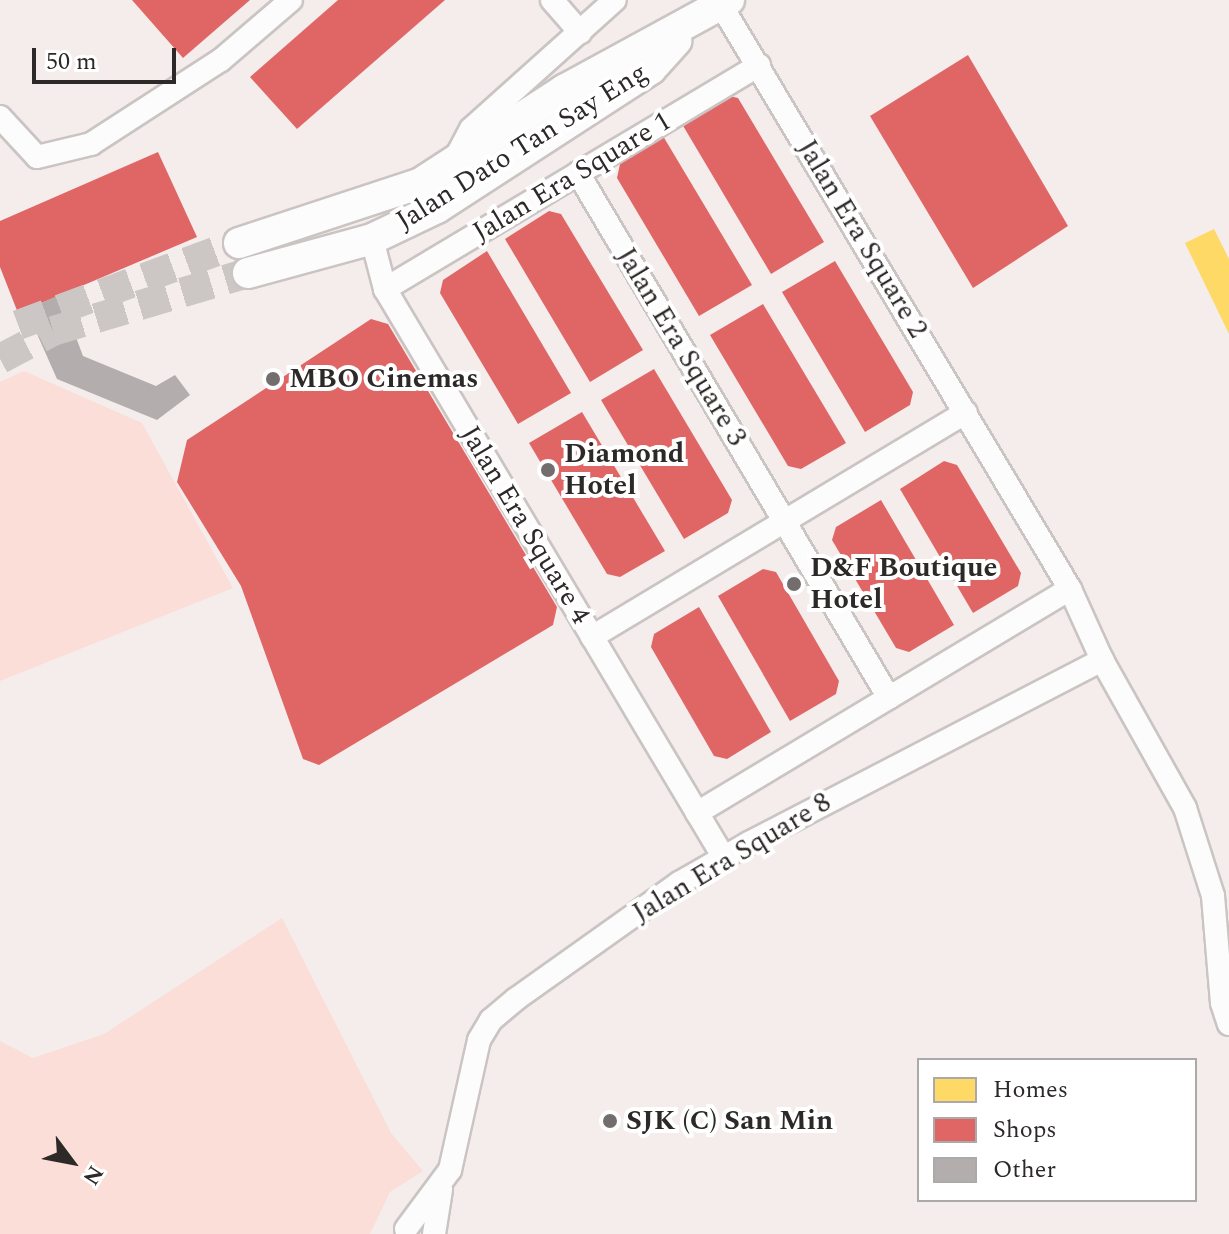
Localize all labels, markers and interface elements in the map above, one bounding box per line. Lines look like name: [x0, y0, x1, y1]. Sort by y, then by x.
scale bar: [36, 32, 180, 82]
text: 50 m: [46, 44, 97, 80]
street label: Jalan Dato Tan Say Eng: [390, 56, 654, 238]
street label: Jalan Era Square 1: [467, 105, 677, 249]
street label: Jalan Era Square 2: [790, 134, 934, 344]
street label: Jalan Era Square 3: [609, 242, 753, 452]
place label: MBO Cinemas: [289, 362, 478, 396]
marker: MBO Cinemas: [264, 370, 282, 388]
street label: Jalan Era Square 4: [453, 420, 597, 630]
place label: Diamond Hotel: [564, 437, 684, 503]
marker: Diamond Hotel: [539, 461, 557, 479]
place label: D&F Boutique Hotel: [810, 551, 997, 617]
marker: D&F Boutique Hotel: [785, 575, 803, 593]
street label: Jalan Era Square 8: [627, 786, 837, 930]
legend: [917, 1058, 1197, 1202]
text: Homes: [993, 1072, 1068, 1108]
place label: SJK (C) San Min: [626, 1104, 833, 1138]
marker: SJK (C) San Min: [601, 1112, 619, 1130]
text: Shops: [993, 1112, 1057, 1148]
north arrow: [32, 1122, 112, 1202]
text: Other: [993, 1152, 1056, 1188]
text: N: [74, 1159, 112, 1191]

